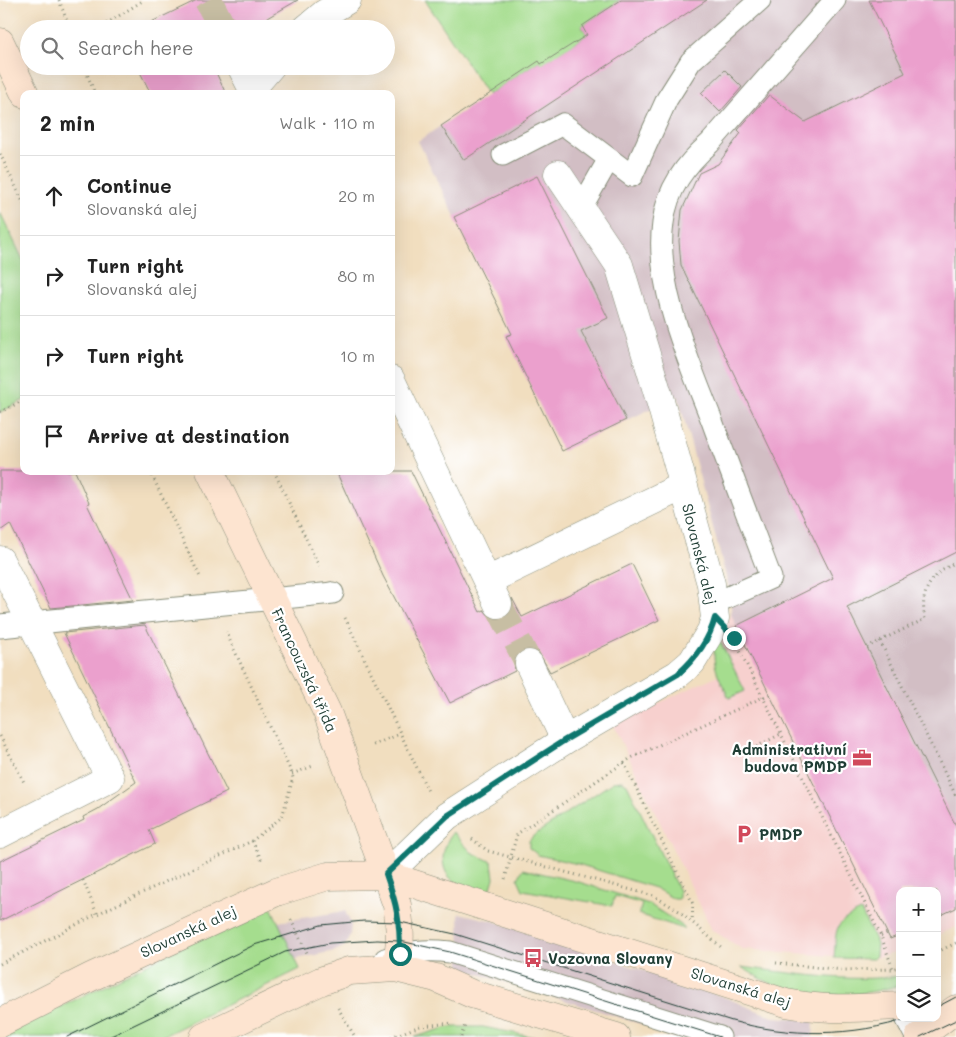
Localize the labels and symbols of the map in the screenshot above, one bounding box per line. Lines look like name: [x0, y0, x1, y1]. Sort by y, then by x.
street label: Slovanská alej: [678, 501, 722, 607]
street label: Francouzská třída: [267, 605, 343, 735]
route end: [723, 627, 746, 650]
place label: Administrativní budova PMDP: [731, 739, 847, 776]
office icon: Administrativní budova PMDP: [851, 747, 873, 769]
parking icon: PMDP: [733, 823, 755, 845]
place label: PMDP: [759, 824, 802, 844]
street label: Slovanská alej: [137, 900, 239, 962]
route start: [389, 943, 412, 966]
bus stop icon: Vozovna Slovany: [522, 947, 544, 969]
place label: Vozovna Slovany: [548, 948, 673, 968]
street label: Slovanská alej: [689, 962, 793, 1012]

